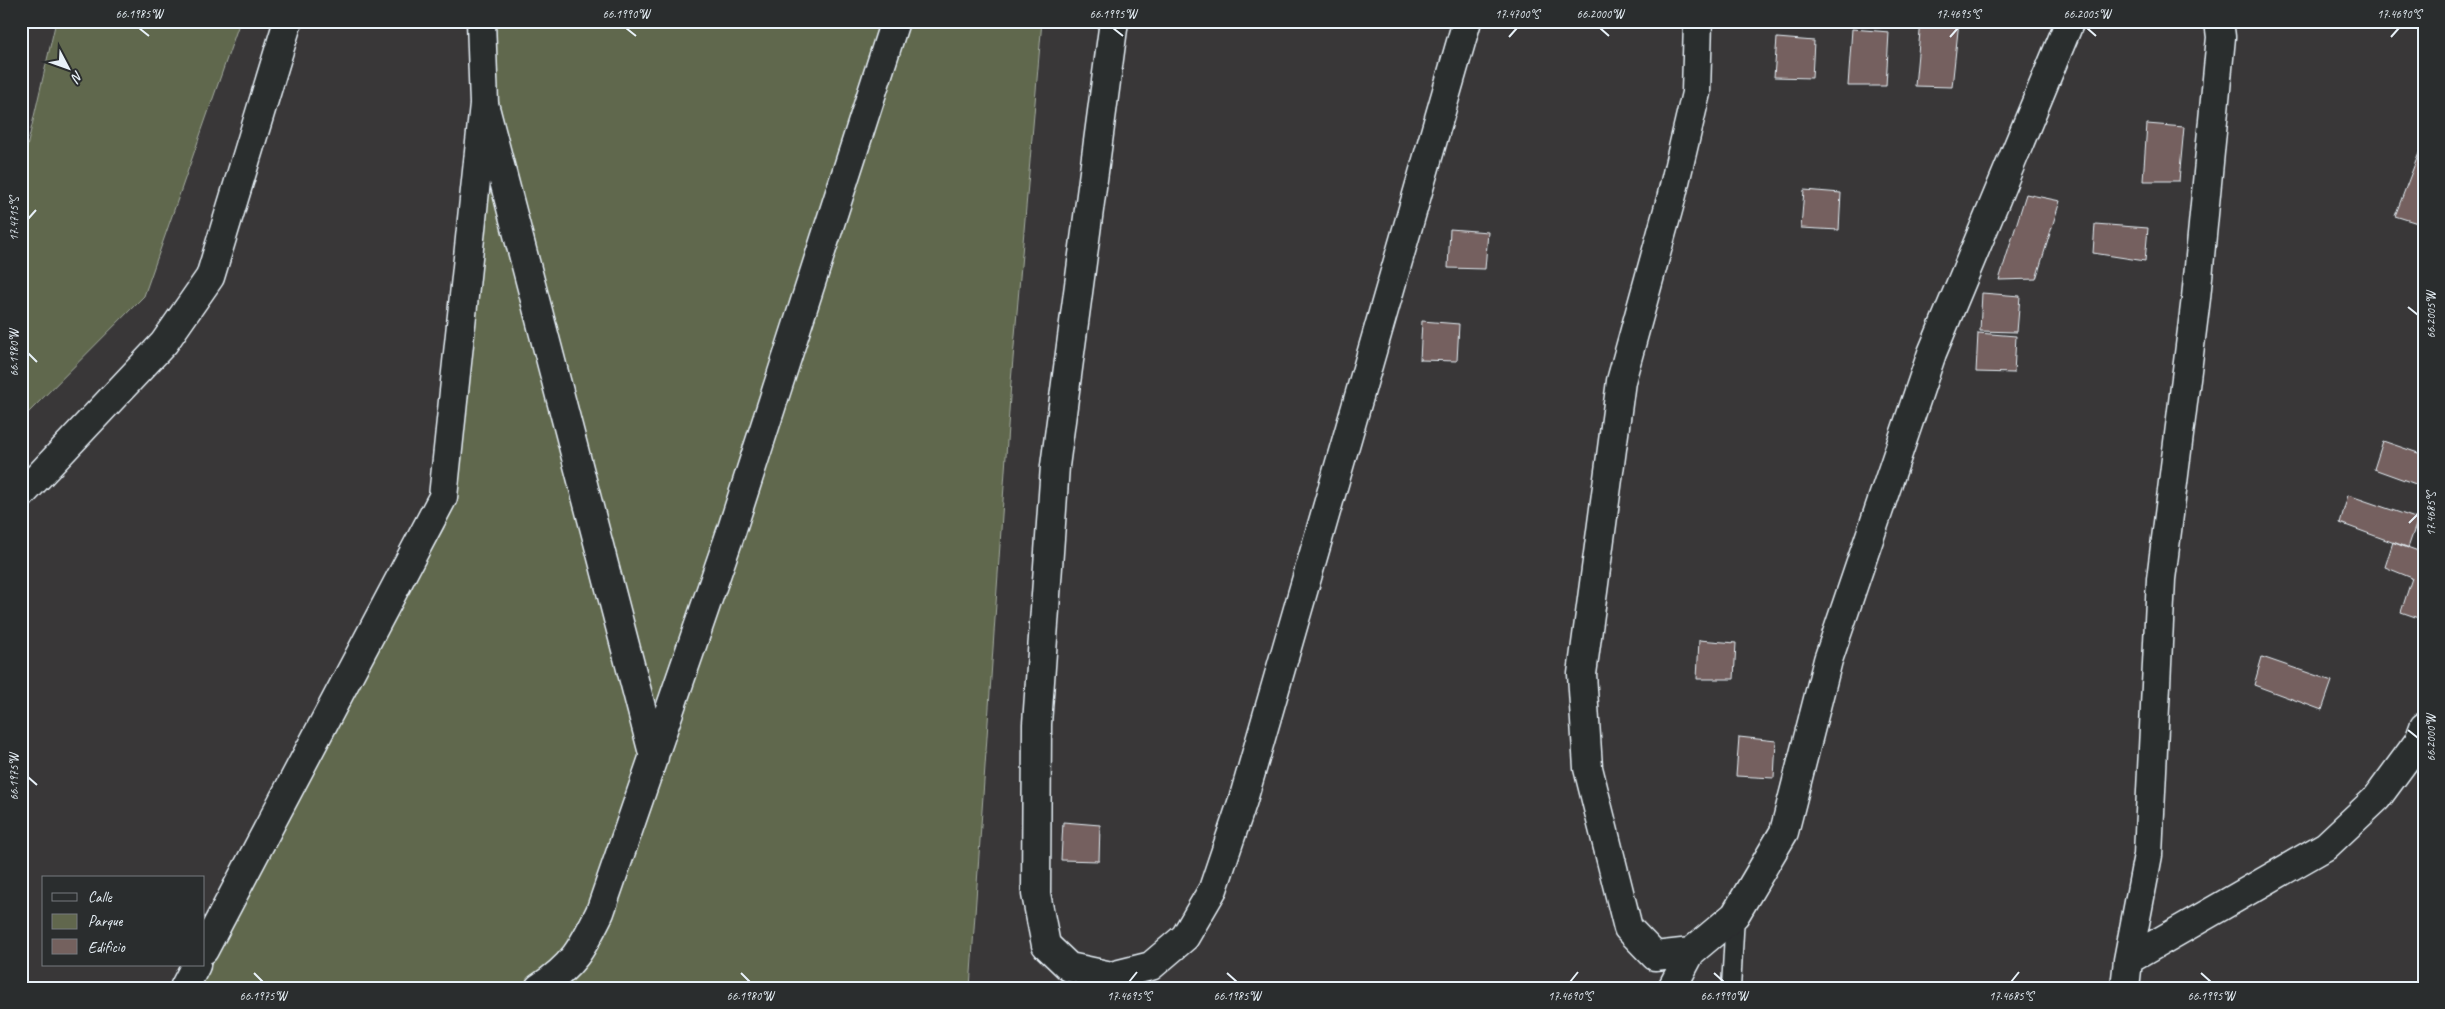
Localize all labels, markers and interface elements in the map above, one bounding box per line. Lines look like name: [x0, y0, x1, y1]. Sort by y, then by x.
text: 66.1985°W: [116, 6, 165, 22]
text: 66.1990°W: [603, 6, 652, 22]
text: 66.1995°W: [1090, 6, 1139, 22]
text: 17.4700°S: [1495, 6, 1541, 22]
text: 66.2000°W: [1577, 6, 1626, 22]
text: 17.4695°S: [1936, 6, 1982, 22]
text: 66.2005°W: [2064, 6, 2113, 22]
text: 17.4690°S: [2377, 6, 2423, 22]
north arrow: [42, 42, 92, 92]
text: N: [67, 67, 87, 87]
text: 17.4715°S: [6, 195, 22, 241]
text: 66.2005°W: [2423, 289, 2439, 338]
text: 66.1980°W: [6, 327, 22, 376]
text: 17.4685°S: [2423, 490, 2439, 536]
text: 66.2000°W: [2423, 712, 2439, 761]
text: 66.1975°W: [6, 751, 22, 800]
legend: [42, 876, 205, 966]
text: Calle: [88, 888, 113, 907]
text: Parque: [88, 912, 124, 931]
text: Edificio: [88, 938, 126, 957]
text: 66.1975°W: [240, 988, 289, 1004]
text: 66.1980°W: [727, 988, 776, 1004]
text: 17.4695°S: [1107, 988, 1153, 1004]
text: 66.1985°W: [1214, 988, 1263, 1004]
text: 17.4690°S: [1548, 988, 1594, 1004]
text: 66.1990°W: [1701, 988, 1750, 1004]
text: 17.4685°S: [1989, 988, 2035, 1004]
text: 66.1995°W: [2188, 988, 2237, 1004]

